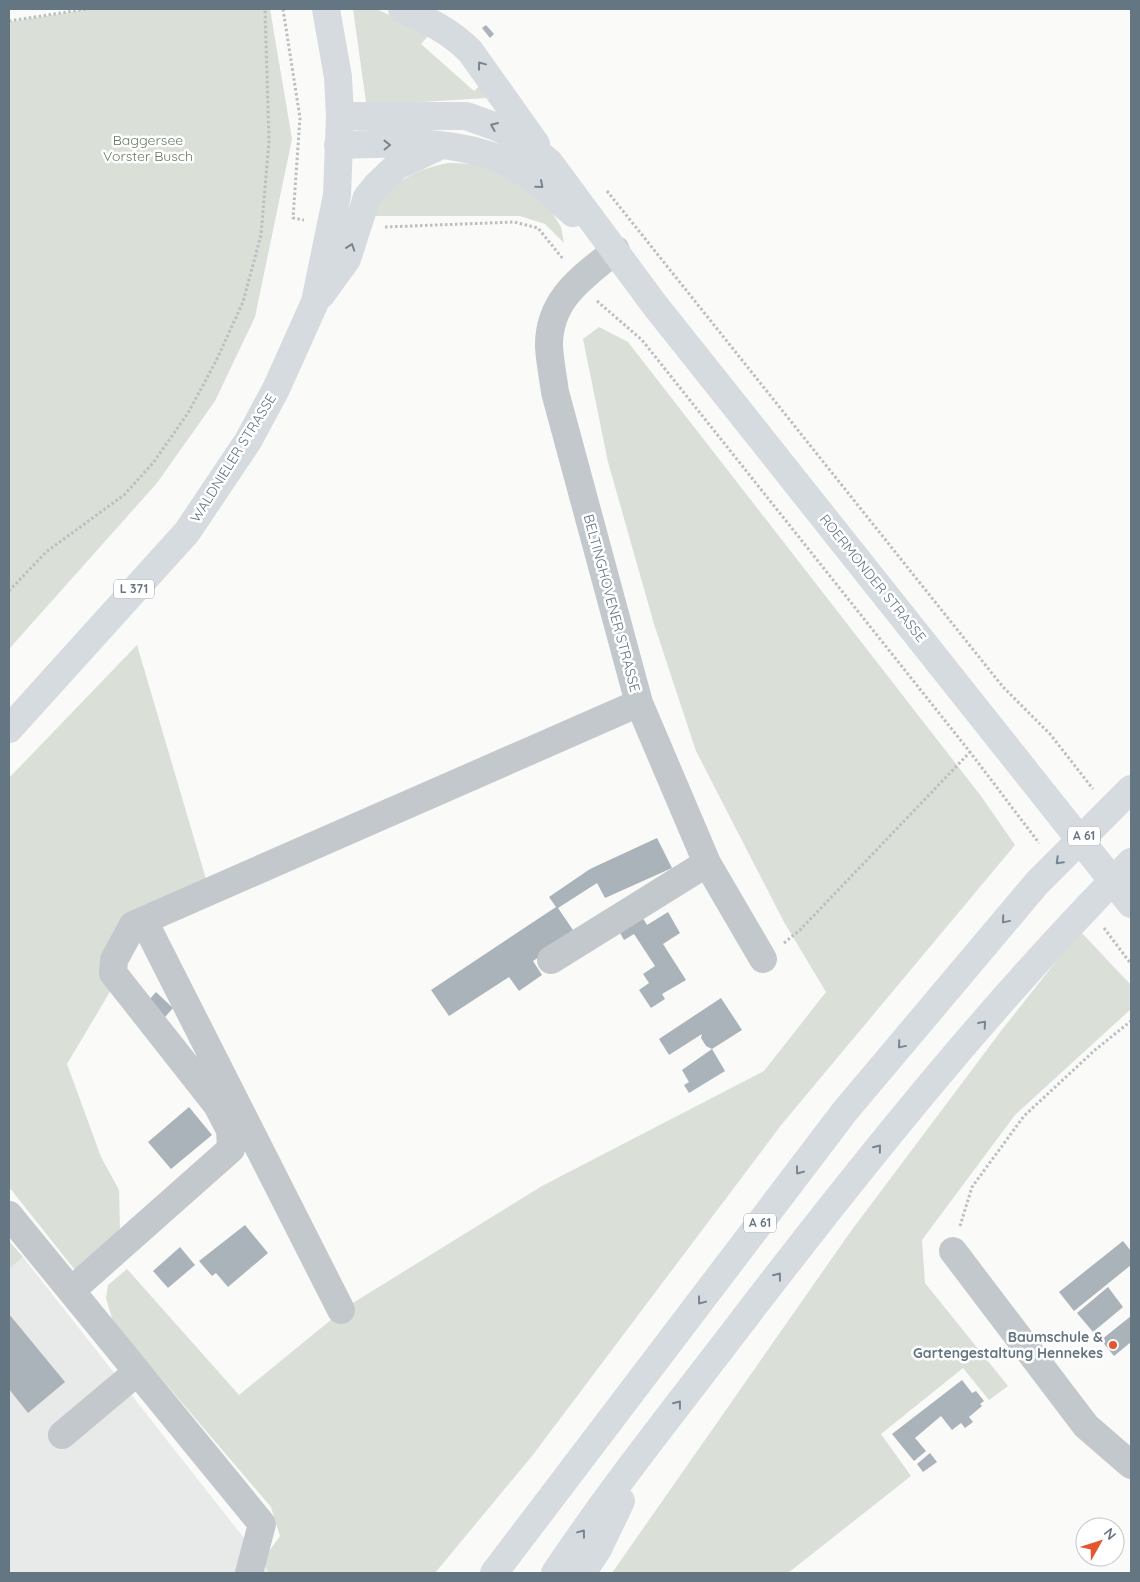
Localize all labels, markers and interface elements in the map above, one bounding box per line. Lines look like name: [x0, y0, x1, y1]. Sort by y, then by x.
one-way arrow: [478, 61, 487, 71]
one-way arrow: [490, 121, 499, 132]
park label: Baggersee Vorster Busch: [103, 131, 193, 165]
one-way arrow: [383, 139, 391, 150]
one-way arrow: [534, 179, 543, 188]
one-way arrow: [345, 243, 355, 252]
street label: WALDNIELER STRASSE: [186, 390, 280, 526]
street label: ROERMONDER STRASSE: [816, 510, 930, 646]
street label: BELTINGHOVENER STRASSE: [580, 512, 644, 694]
road number: L 371: [114, 580, 154, 598]
road number: A 61: [1068, 826, 1100, 846]
one-way arrow: [1056, 855, 1065, 864]
one-way arrow: [1002, 915, 1011, 924]
one-way arrow: [977, 1020, 986, 1029]
one-way arrow: [897, 1039, 906, 1048]
one-way arrow: [873, 1145, 881, 1154]
one-way arrow: [796, 1165, 805, 1175]
road number: A 61: [744, 1214, 776, 1232]
one-way arrow: [772, 1273, 780, 1282]
one-way arrow: [698, 1295, 707, 1305]
place label: Baumschule & Gartengestaltung Hennekes: [913, 1328, 1103, 1362]
marker: Baumschule & Gartengestaltung Hennekes: [1107, 1339, 1119, 1351]
one-way arrow: [673, 1401, 681, 1410]
north arrow: [1075, 1517, 1125, 1567]
text: N: [1100, 1524, 1120, 1543]
one-way arrow: [576, 1529, 585, 1539]

